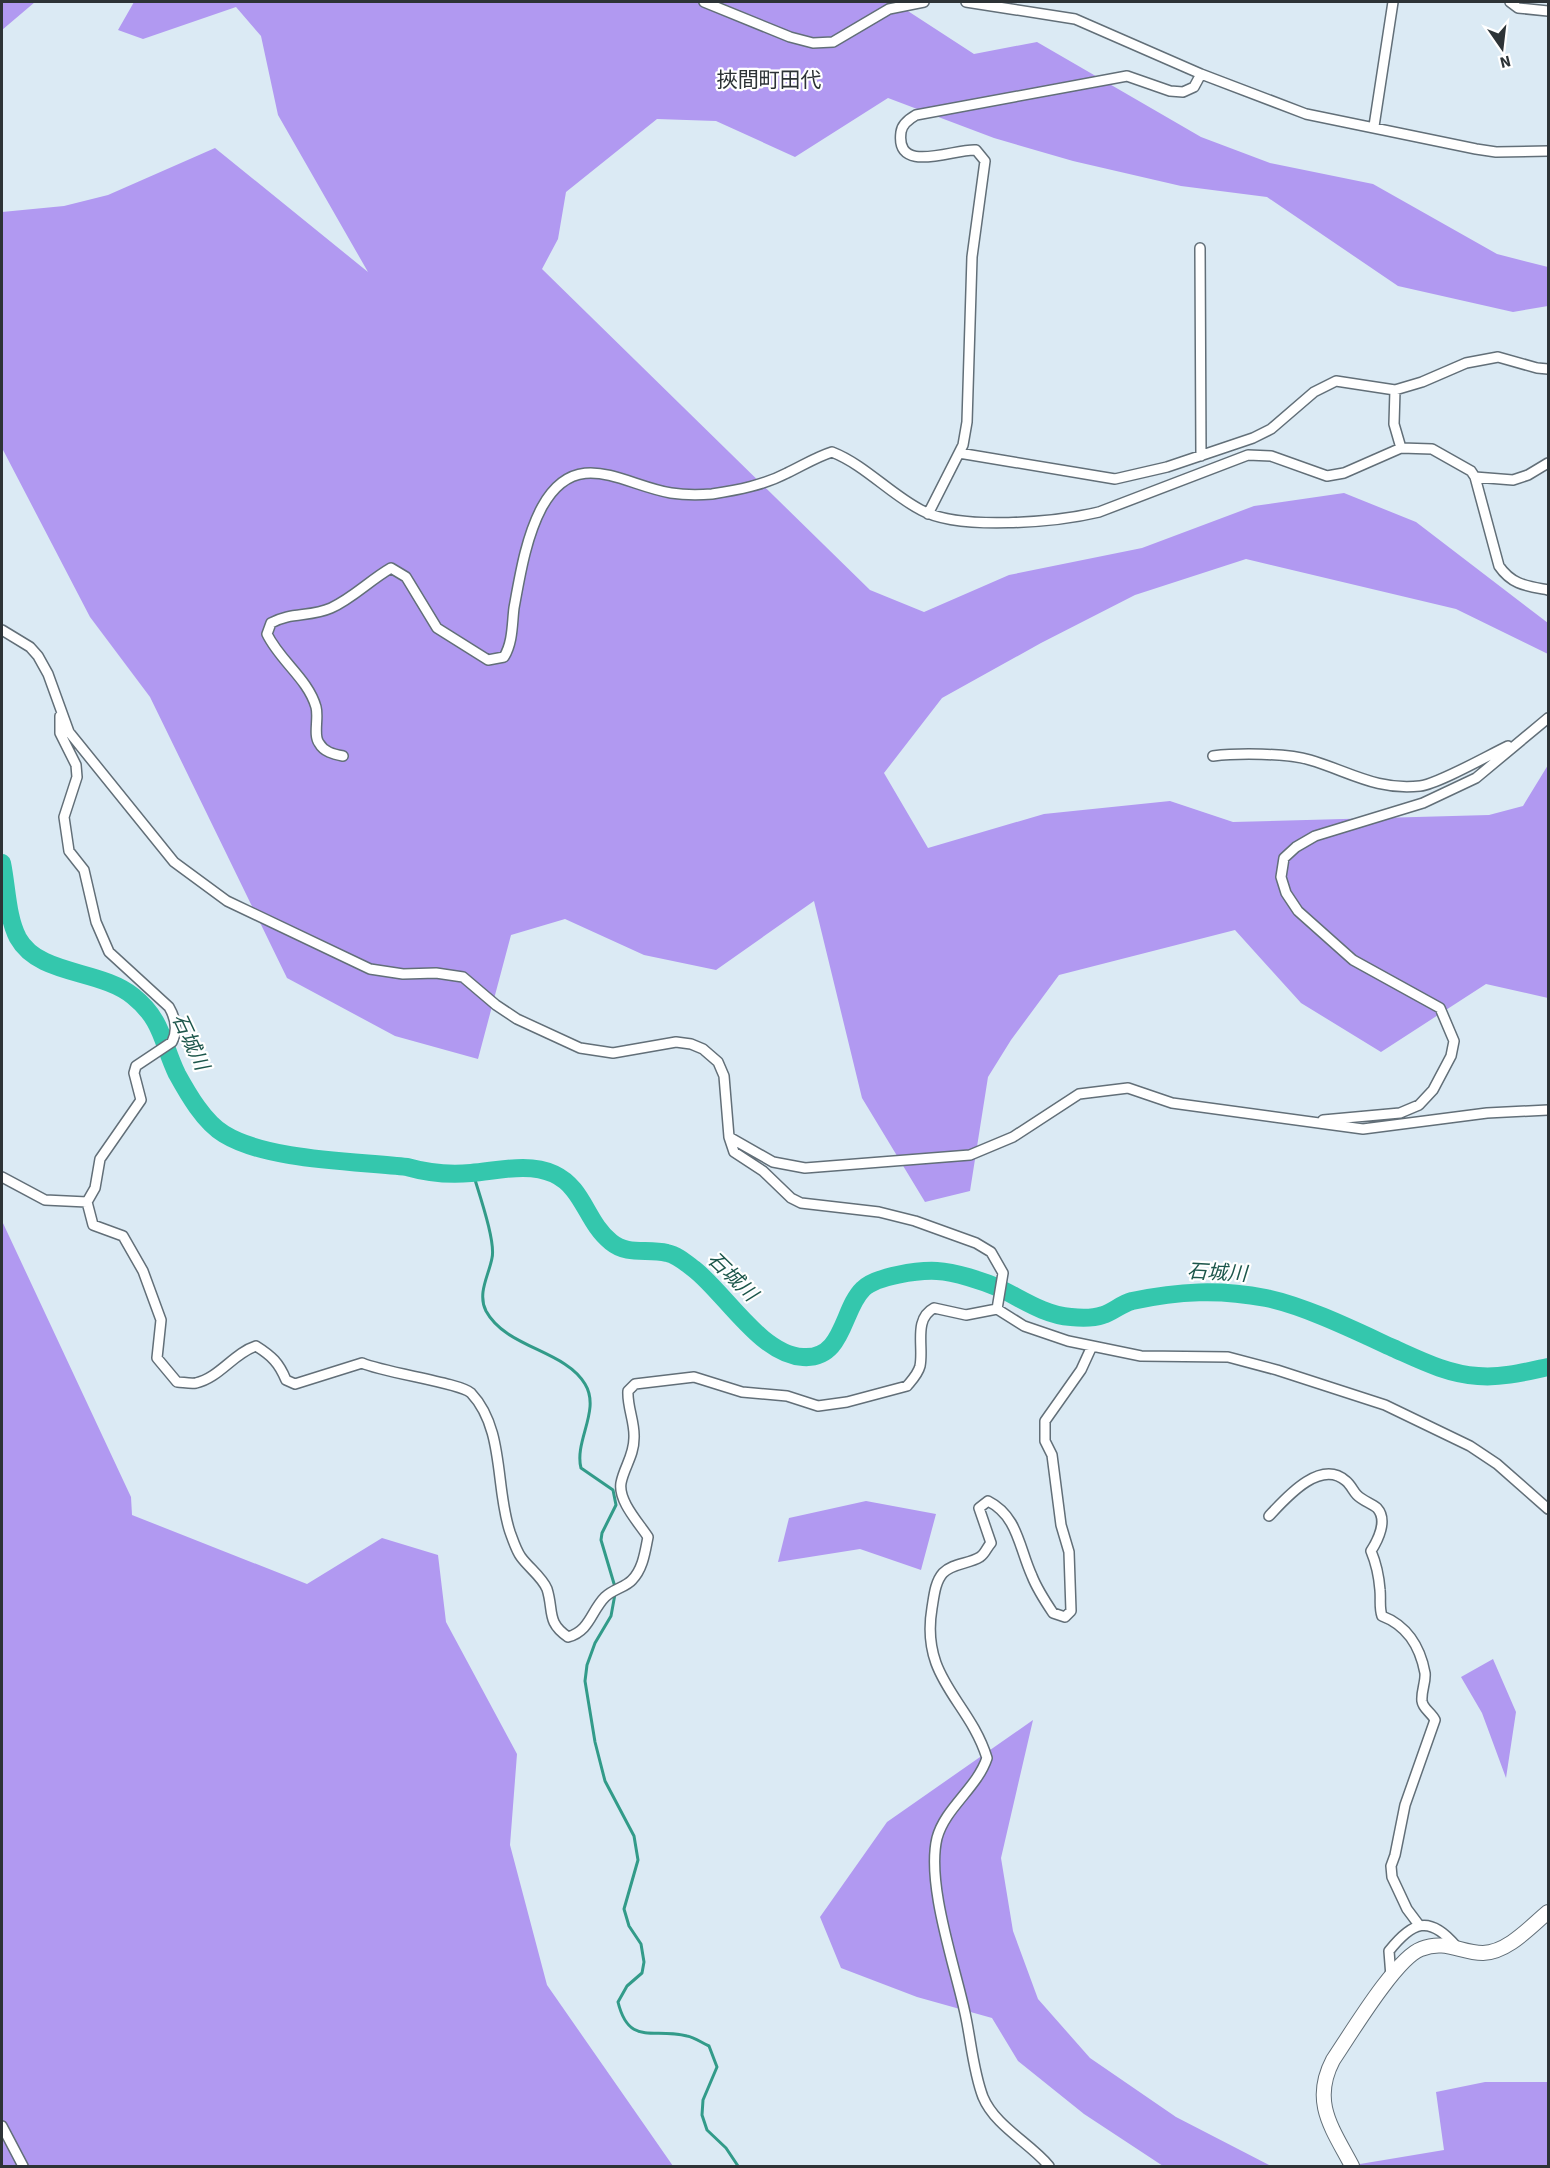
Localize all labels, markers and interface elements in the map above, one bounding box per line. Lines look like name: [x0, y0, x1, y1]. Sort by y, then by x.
north arrow: [1472, 18, 1532, 78]
text: N: [1498, 50, 1513, 74]
district label: 挾間町田代: [717, 65, 822, 95]
water label: 石城川: [165, 1009, 216, 1077]
water label: 石城川: [701, 1246, 765, 1309]
water label: 石城川: [1186, 1257, 1250, 1289]

